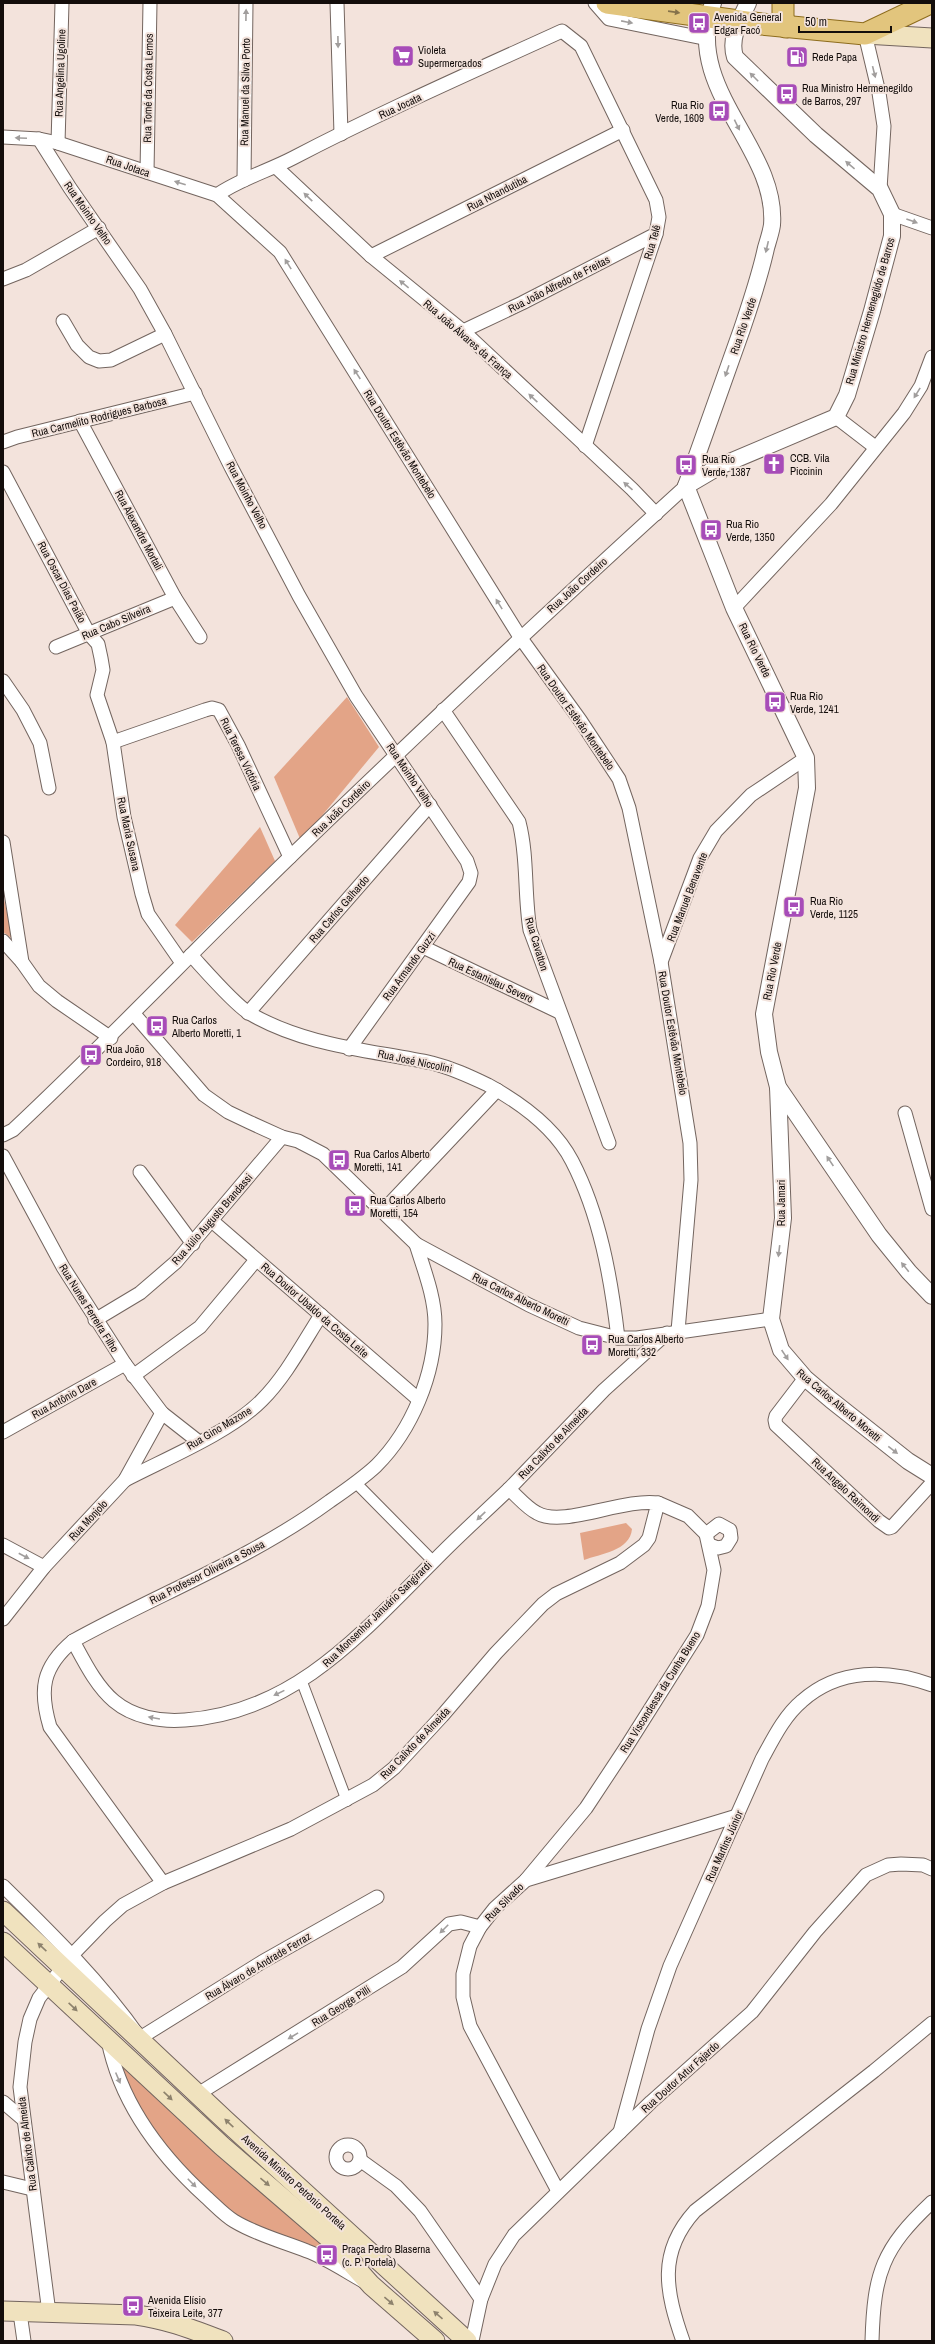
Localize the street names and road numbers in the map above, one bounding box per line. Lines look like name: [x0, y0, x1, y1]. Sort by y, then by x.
street label: Rua Angelina Ugoline: [51, 29, 69, 117]
street label: Rua Tomé da Costa Lemos: [140, 33, 156, 143]
street label: Rua Manuel da Silva Porto: [237, 38, 253, 146]
street label: Rua Jocata: [376, 90, 424, 122]
street label: Rua Jotaca: [104, 152, 152, 180]
street label: Rua Nhandutiba: [465, 172, 529, 214]
street label: Rua Moinho Velho: [61, 179, 115, 247]
street label: Rua Telê: [640, 223, 664, 261]
street label: Rua Ministro Hermenegildo de Barros: [842, 235, 898, 386]
street label: Rua João Alfredo de Freitas: [506, 252, 613, 316]
street label: Rua João Álvares da França: [420, 296, 516, 382]
street label: Rua Rio Verde: [727, 296, 759, 356]
street label: Rua Doutor Estêvão Montebelo: [361, 387, 439, 501]
street label: Rua Carmelito Rodrigues Barbosa: [30, 393, 168, 441]
street label: Rua Moinho Velho: [223, 459, 271, 531]
street label: Rua Alexandre Mortali: [112, 487, 166, 573]
street label: Rua Oscar Dias Paião: [35, 539, 89, 625]
street label: Rua João Cordeiro: [544, 554, 610, 616]
street label: Rua Cabo Silveira: [79, 601, 153, 643]
street label: Rua Rio Verde: [736, 620, 774, 680]
street label: Rua Doutor Estêvão Montebelo: [534, 661, 618, 773]
street label: Rua Teresa Victória: [217, 715, 265, 793]
street label: Rua Moinho Velho: [383, 740, 437, 810]
street label: Rua João Cordeiro: [309, 776, 373, 840]
street label: Rua Maria Susana: [114, 796, 144, 872]
street label: Rua Manuel Benavente: [664, 850, 710, 944]
street label: Rua Carlos Galhardo: [306, 872, 372, 946]
street label: Rua Cavatton: [522, 916, 552, 972]
street label: Rua Armando Guzzi: [379, 929, 439, 1003]
street label: Rua Rio Verde: [759, 941, 785, 1001]
street label: Rua Estanislau Severo: [446, 954, 536, 1006]
street label: Rua Doutor Estêvão Montebelo: [655, 970, 691, 1096]
street label: Rua José Niccolini: [377, 1046, 453, 1076]
street label: Rua Júlio Augusto Brandassi: [169, 1171, 255, 1267]
street label: Rua Jamari: [774, 1180, 788, 1226]
street label: Rua Doutor Ubaldo da Costa Leite: [258, 1259, 372, 1361]
street label: Rua Nunes Ferreira Filho: [56, 1261, 122, 1355]
street label: Rua Carlos Alberto Moretti: [470, 1269, 572, 1329]
street label: Rua Carlos Alberto Moretti: [794, 1365, 884, 1445]
street label: Rua Antônio Dare: [29, 1374, 99, 1422]
street label: Rua Gino Mazone: [184, 1403, 254, 1453]
street label: Rua Calixto de Almeida: [515, 1404, 591, 1482]
street label: Rua Angelo Raimondi: [809, 1455, 883, 1525]
street label: Rua Monjolo: [66, 1497, 110, 1543]
street label: Rua Professor Oliveira e Sousa: [147, 1537, 267, 1607]
street label: Rua Monsenhor Januário Sangirardi: [319, 1558, 435, 1670]
street label: Rua Viscondessa da Cunha Bueno: [617, 1629, 703, 1755]
street label: Rua Calixto de Almeida: [377, 1704, 453, 1782]
street label: Rua Martins Júnior: [702, 1808, 746, 1884]
street label: Rua Silvado: [482, 1880, 526, 1924]
street label: Rua Álvaro de Andrade Ferraz: [203, 1929, 314, 2003]
street label: Rua George Pilli: [309, 1982, 373, 2030]
street label: Rua Doutor Artur Fajardo: [638, 2038, 722, 2116]
street label: Rua Calixto de Almeida: [14, 2096, 40, 2192]
street label: Avenida Ministro Petrônio Portela: [238, 2131, 349, 2233]

